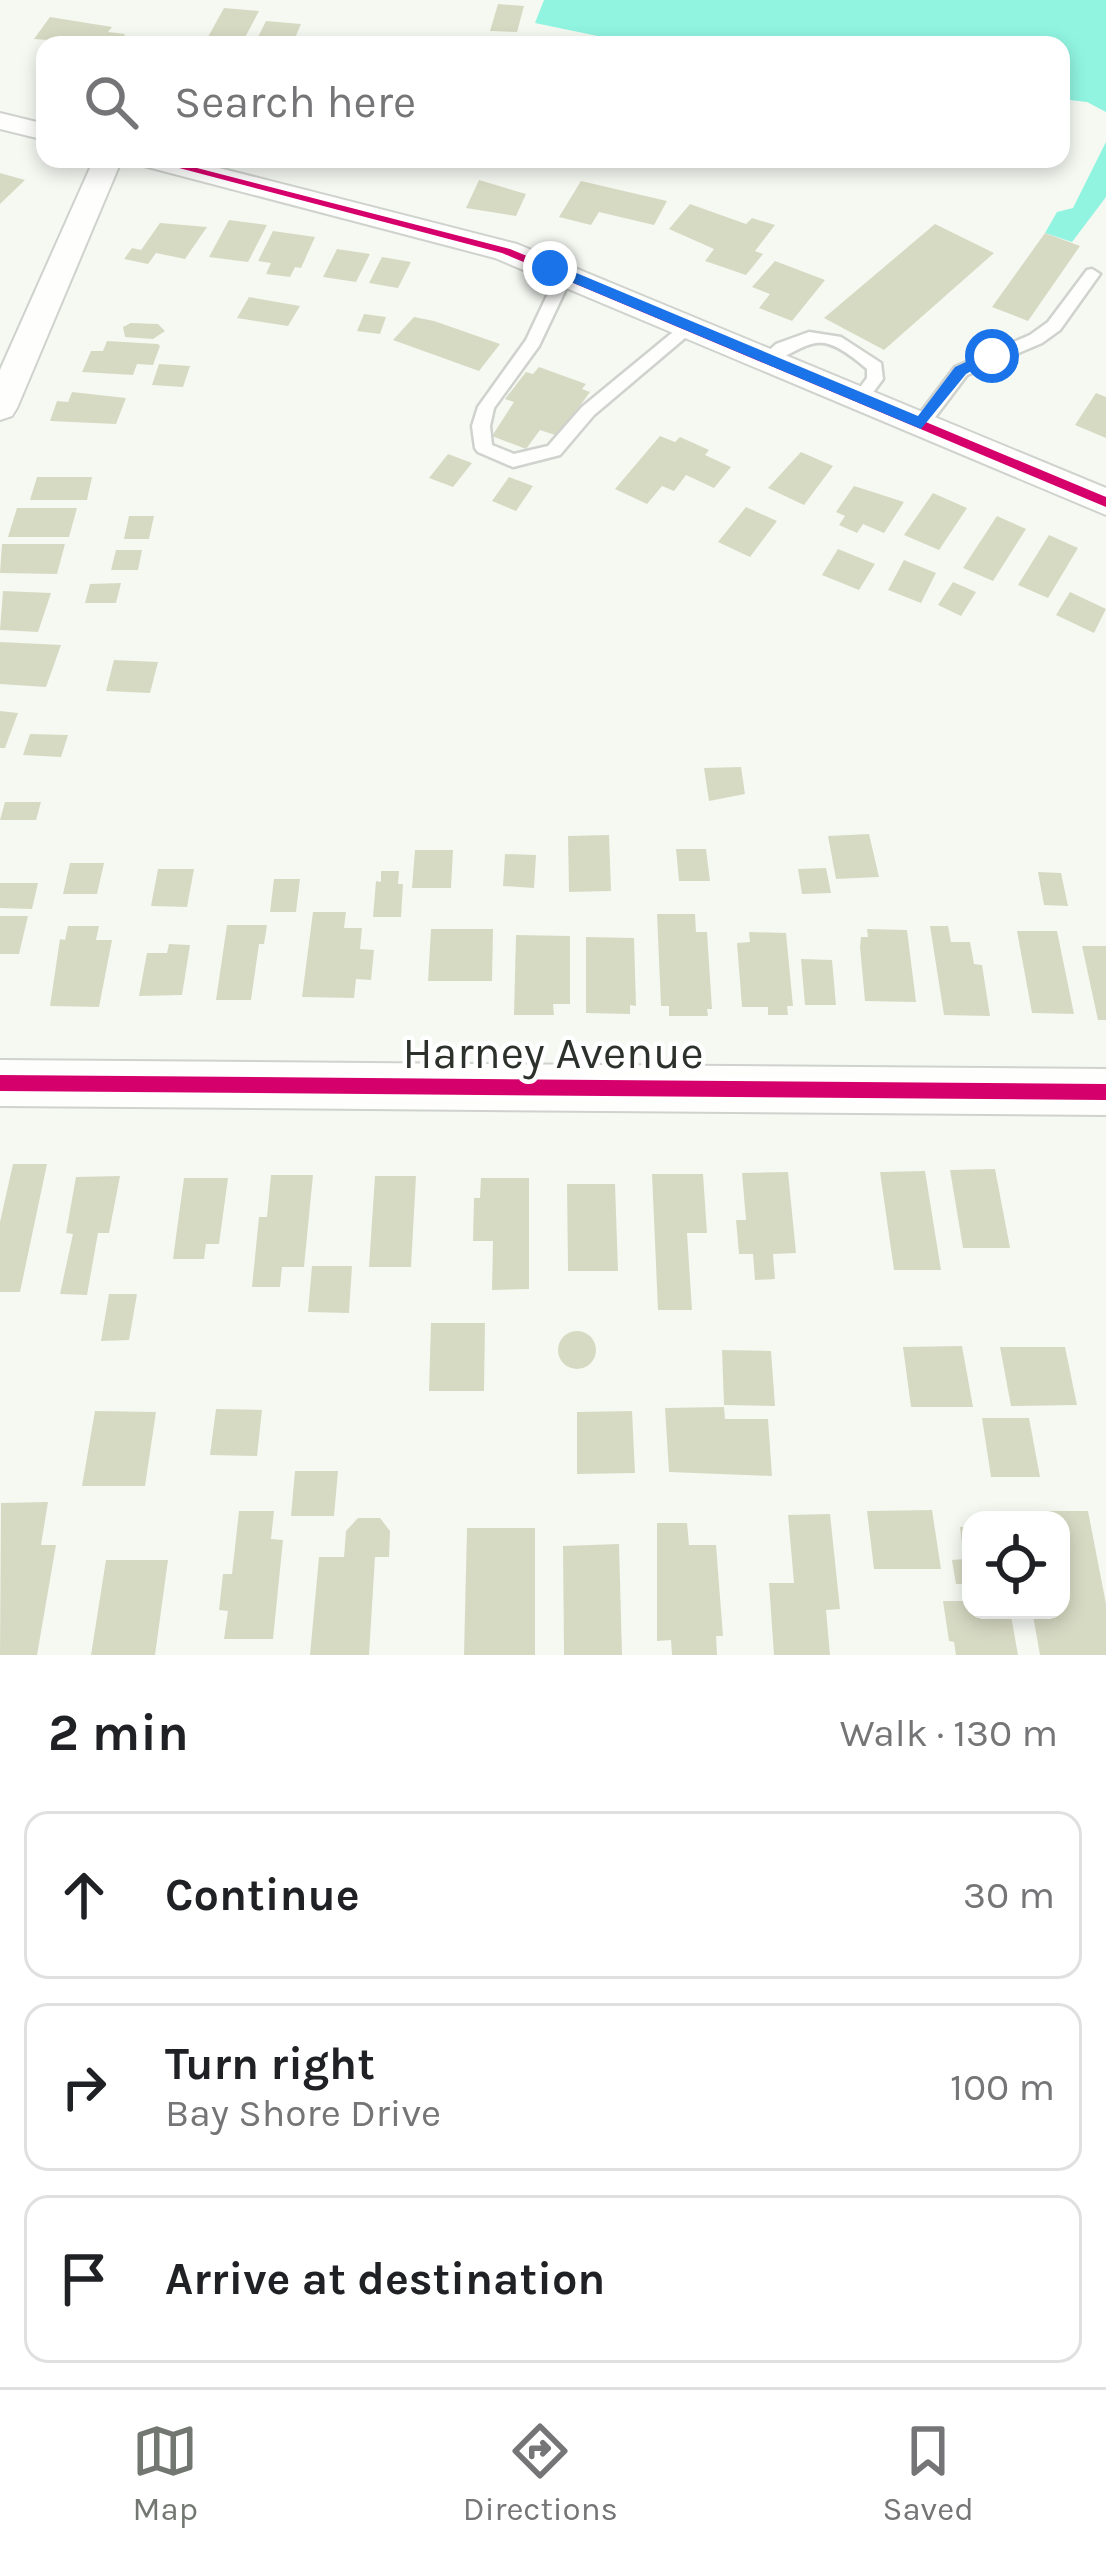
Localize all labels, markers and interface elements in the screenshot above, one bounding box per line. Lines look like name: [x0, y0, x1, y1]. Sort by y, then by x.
search box: [36, 36, 1070, 168]
icon: search: [78, 69, 144, 135]
text: Search here: [174, 76, 416, 128]
route end: [523, 241, 577, 295]
route start: [965, 329, 1019, 383]
street label: Harney Avenue: [402, 1027, 704, 1080]
map controls: [962, 1511, 1070, 1619]
button: locate: [962, 1511, 1070, 1619]
text: 2 min: [48, 1703, 189, 1763]
text: Walk · 130 m: [840, 1710, 1058, 1756]
icon: ahead: [51, 1862, 117, 1928]
text: Continue: [165, 1869, 360, 1921]
text: 30 m: [963, 1872, 1055, 1918]
text: Turn right: [165, 2038, 375, 2090]
icon: right: [51, 2054, 117, 2120]
text: 100 m: [950, 2064, 1055, 2110]
text: Bay Shore Drive: [165, 2090, 441, 2136]
icon: arrive: [51, 2246, 117, 2312]
text: Arrive at destination: [165, 2253, 605, 2305]
tab: Map: [132, 2418, 198, 2528]
tab: Directions: [463, 2418, 618, 2528]
tab: Saved: [883, 2418, 974, 2528]

